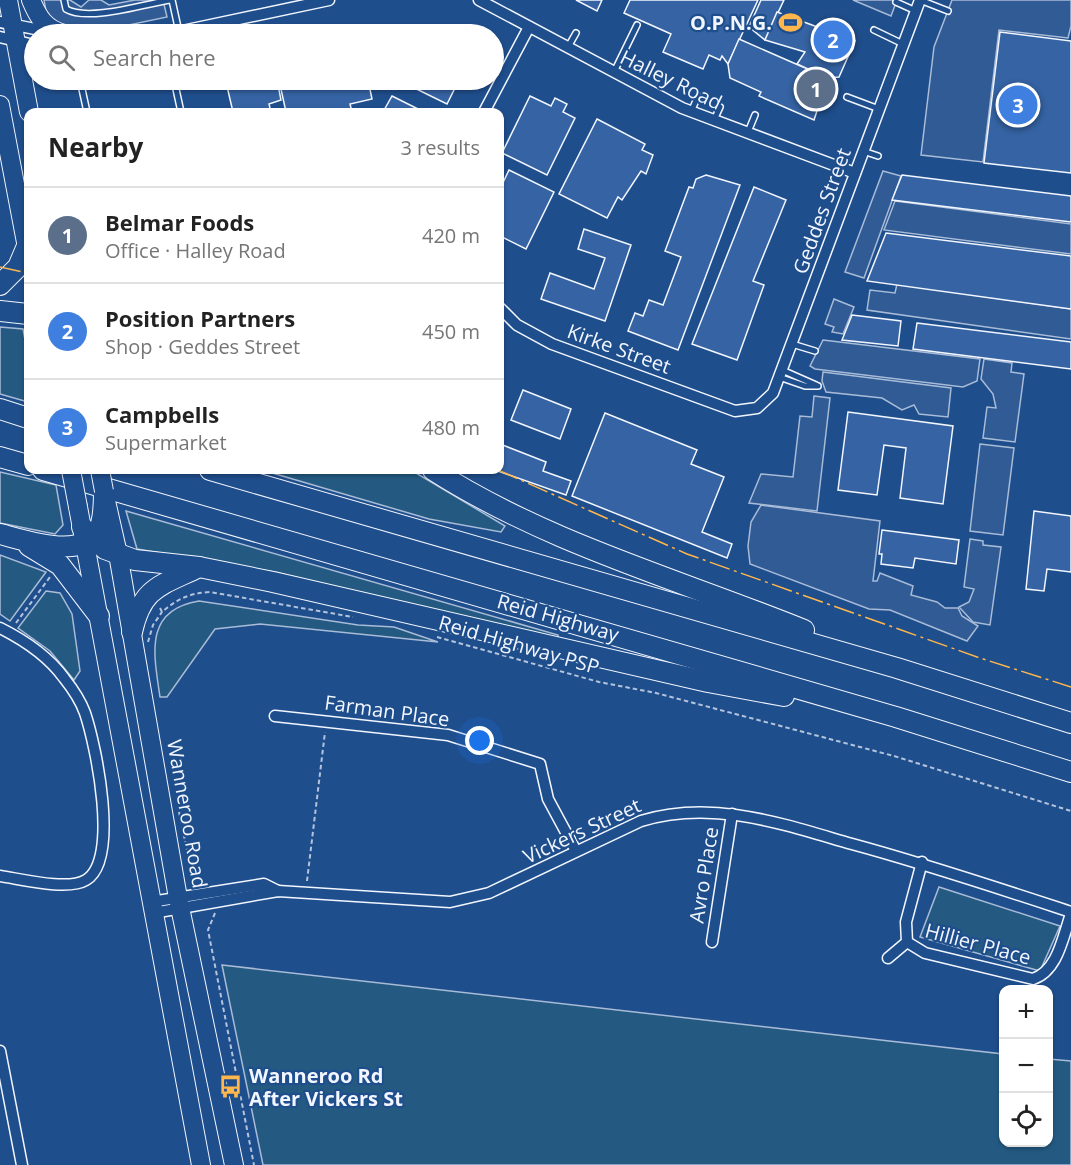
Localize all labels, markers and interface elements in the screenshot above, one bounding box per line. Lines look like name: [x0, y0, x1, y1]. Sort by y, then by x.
place label: O.P.N.G.: [690, 9, 772, 36]
sports icon: O.P.N.G.: [777, 10, 803, 36]
pin: 2: [814, 18, 852, 63]
search box: [24, 24, 504, 90]
icon: search: [45, 41, 78, 74]
text: Search here: [93, 42, 216, 72]
street label: Halley Road: [616, 43, 727, 116]
pin: 1: [796, 66, 836, 112]
pin: 3: [998, 82, 1038, 128]
text: Nearby: [48, 129, 143, 165]
text: 3 results: [400, 134, 480, 161]
street label: Geddes Street: [786, 144, 857, 277]
text: Belmar Foods: [105, 207, 254, 237]
text: 1: [62, 222, 73, 249]
text: 420 m: [422, 222, 480, 249]
text: Office · Halley Road: [105, 237, 286, 264]
text: Position Partners: [105, 303, 295, 333]
street label: Kirke Street: [564, 317, 675, 380]
text: 2: [62, 318, 73, 345]
text: 450 m: [422, 318, 480, 345]
text: Shop · Geddes Street: [105, 333, 300, 360]
text: Campbells: [105, 399, 219, 429]
text: 3: [62, 414, 73, 441]
text: 480 m: [422, 414, 480, 441]
text: Supermarket: [105, 429, 227, 456]
street label: Reid Highway: [494, 587, 623, 648]
street label: Reid Highway PSP: [436, 609, 603, 680]
street label: Farman Place: [323, 688, 451, 733]
your location: [465, 726, 494, 755]
street label: Wanneroo Road: [161, 737, 214, 890]
street label: Vickers Street: [519, 791, 645, 870]
street label: Avro Place: [683, 825, 724, 925]
street label: Hillier Place: [922, 916, 1034, 971]
map controls: [999, 985, 1053, 1147]
button: +: [999, 985, 1053, 1039]
button: −: [999, 1039, 1053, 1093]
place label: Wanneroo Rd After Vickers St: [249, 1062, 403, 1112]
bus stop icon: Wanneroo Rd After Vickers St: [218, 1074, 244, 1100]
button: locate: [999, 1093, 1053, 1147]

